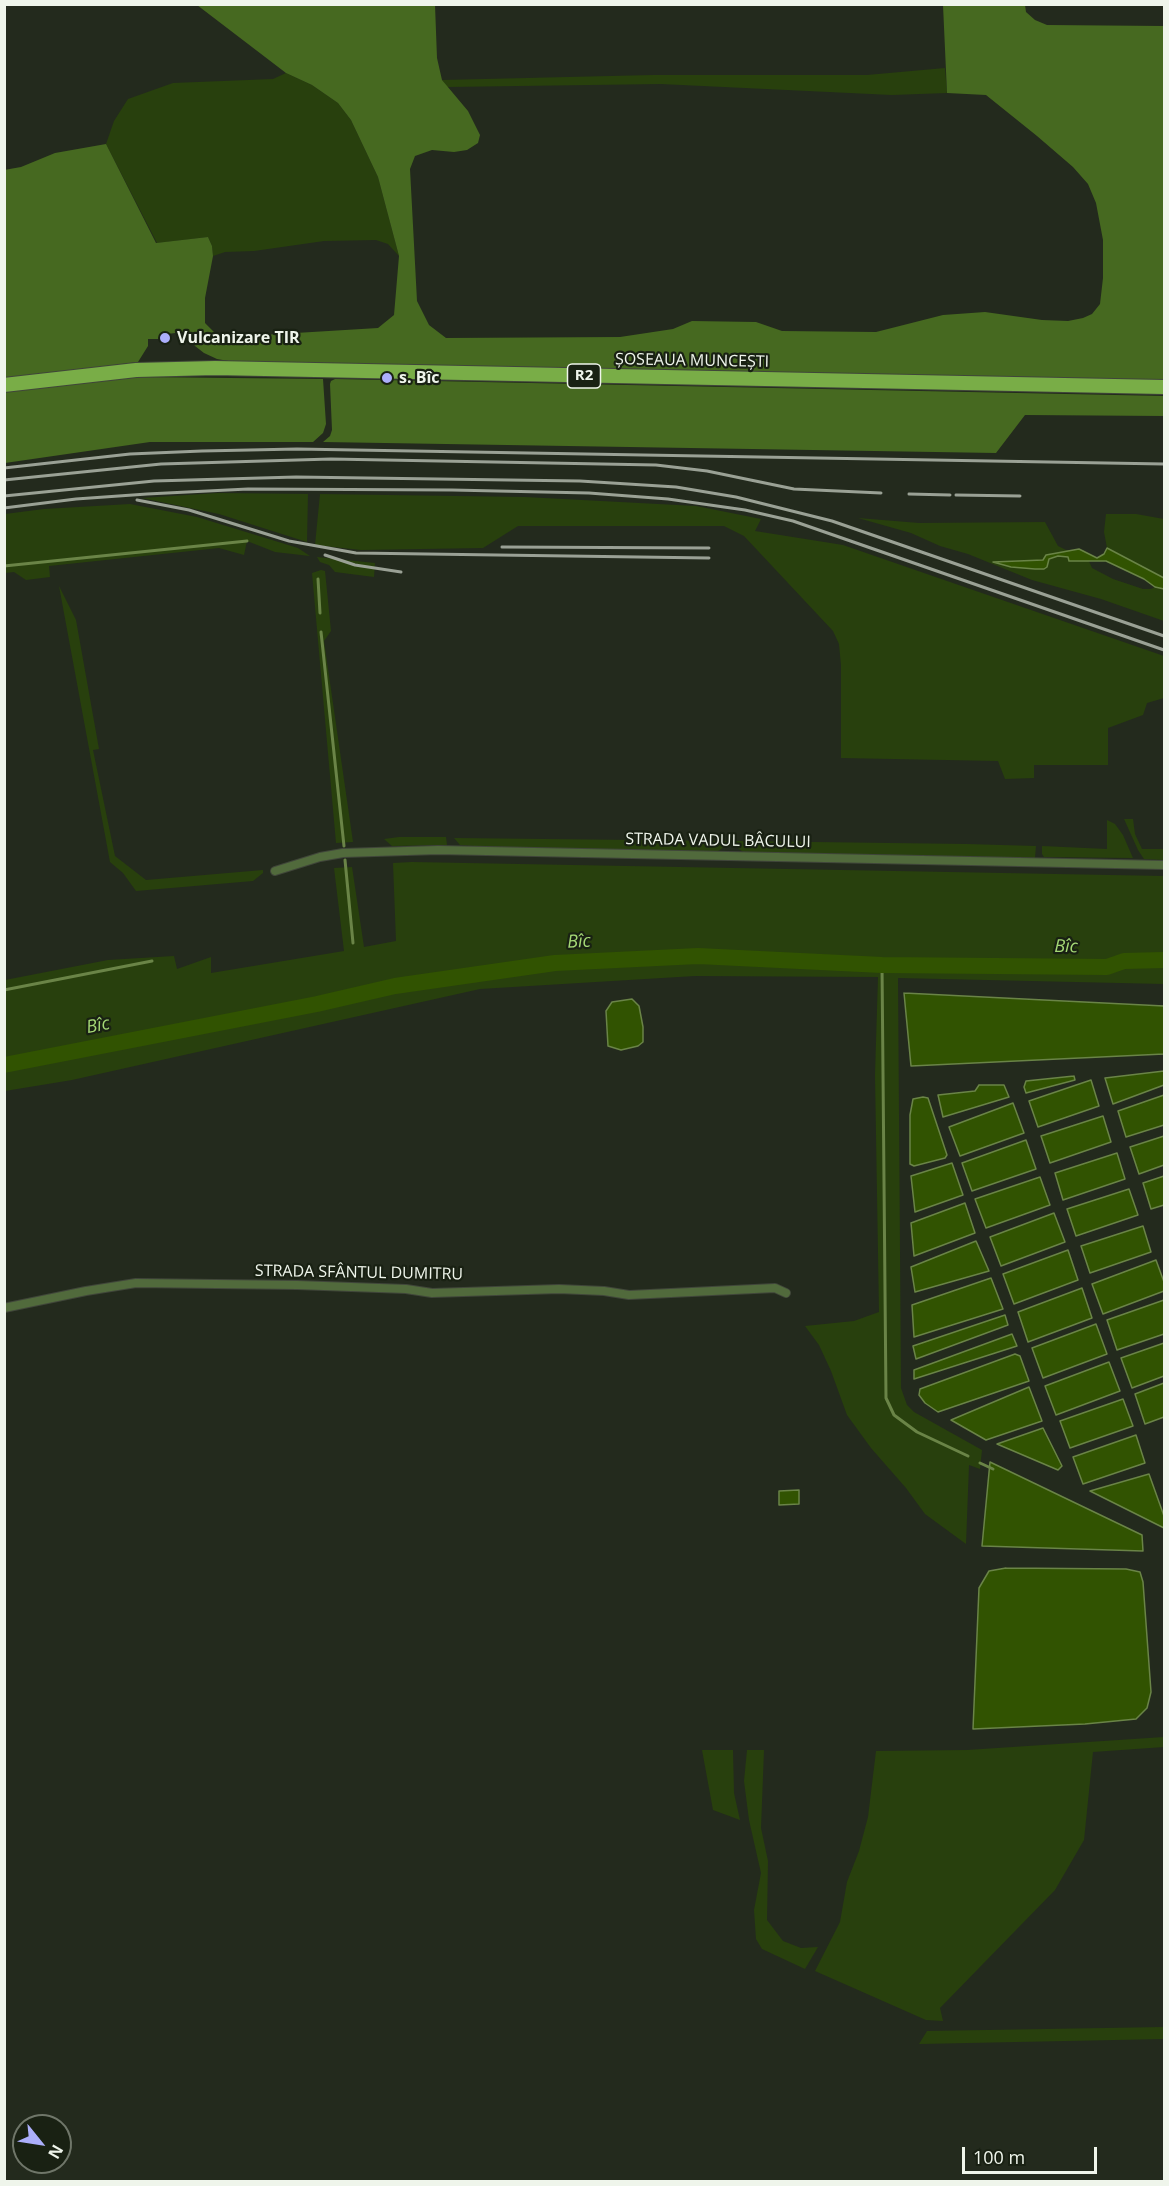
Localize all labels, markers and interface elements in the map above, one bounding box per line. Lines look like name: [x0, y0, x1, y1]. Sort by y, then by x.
place label: Vulcanizare TIR: [177, 328, 300, 348]
marker: Vulcanizare TIR: [158, 331, 172, 345]
street label: ȘOSEAUA MUNCEȘTI: [615, 350, 769, 372]
road number: R2: [568, 364, 600, 388]
place label: s. Bîc: [399, 368, 440, 388]
marker: s. Bîc: [380, 371, 394, 385]
street label: STRADA VADUL BÂCULUI: [625, 830, 811, 852]
water label: Bîc: [567, 931, 591, 953]
water label: Bîc: [1054, 936, 1078, 958]
water label: Bîc: [84, 1013, 112, 1039]
street label: STRADA SFÂNTUL DUMITRU: [255, 1262, 463, 1284]
north arrow: [12, 2114, 72, 2174]
scale bar: [965, 2135, 1100, 2173]
text: N: [43, 2141, 69, 2163]
text: 100 m: [973, 2145, 1025, 2169]

